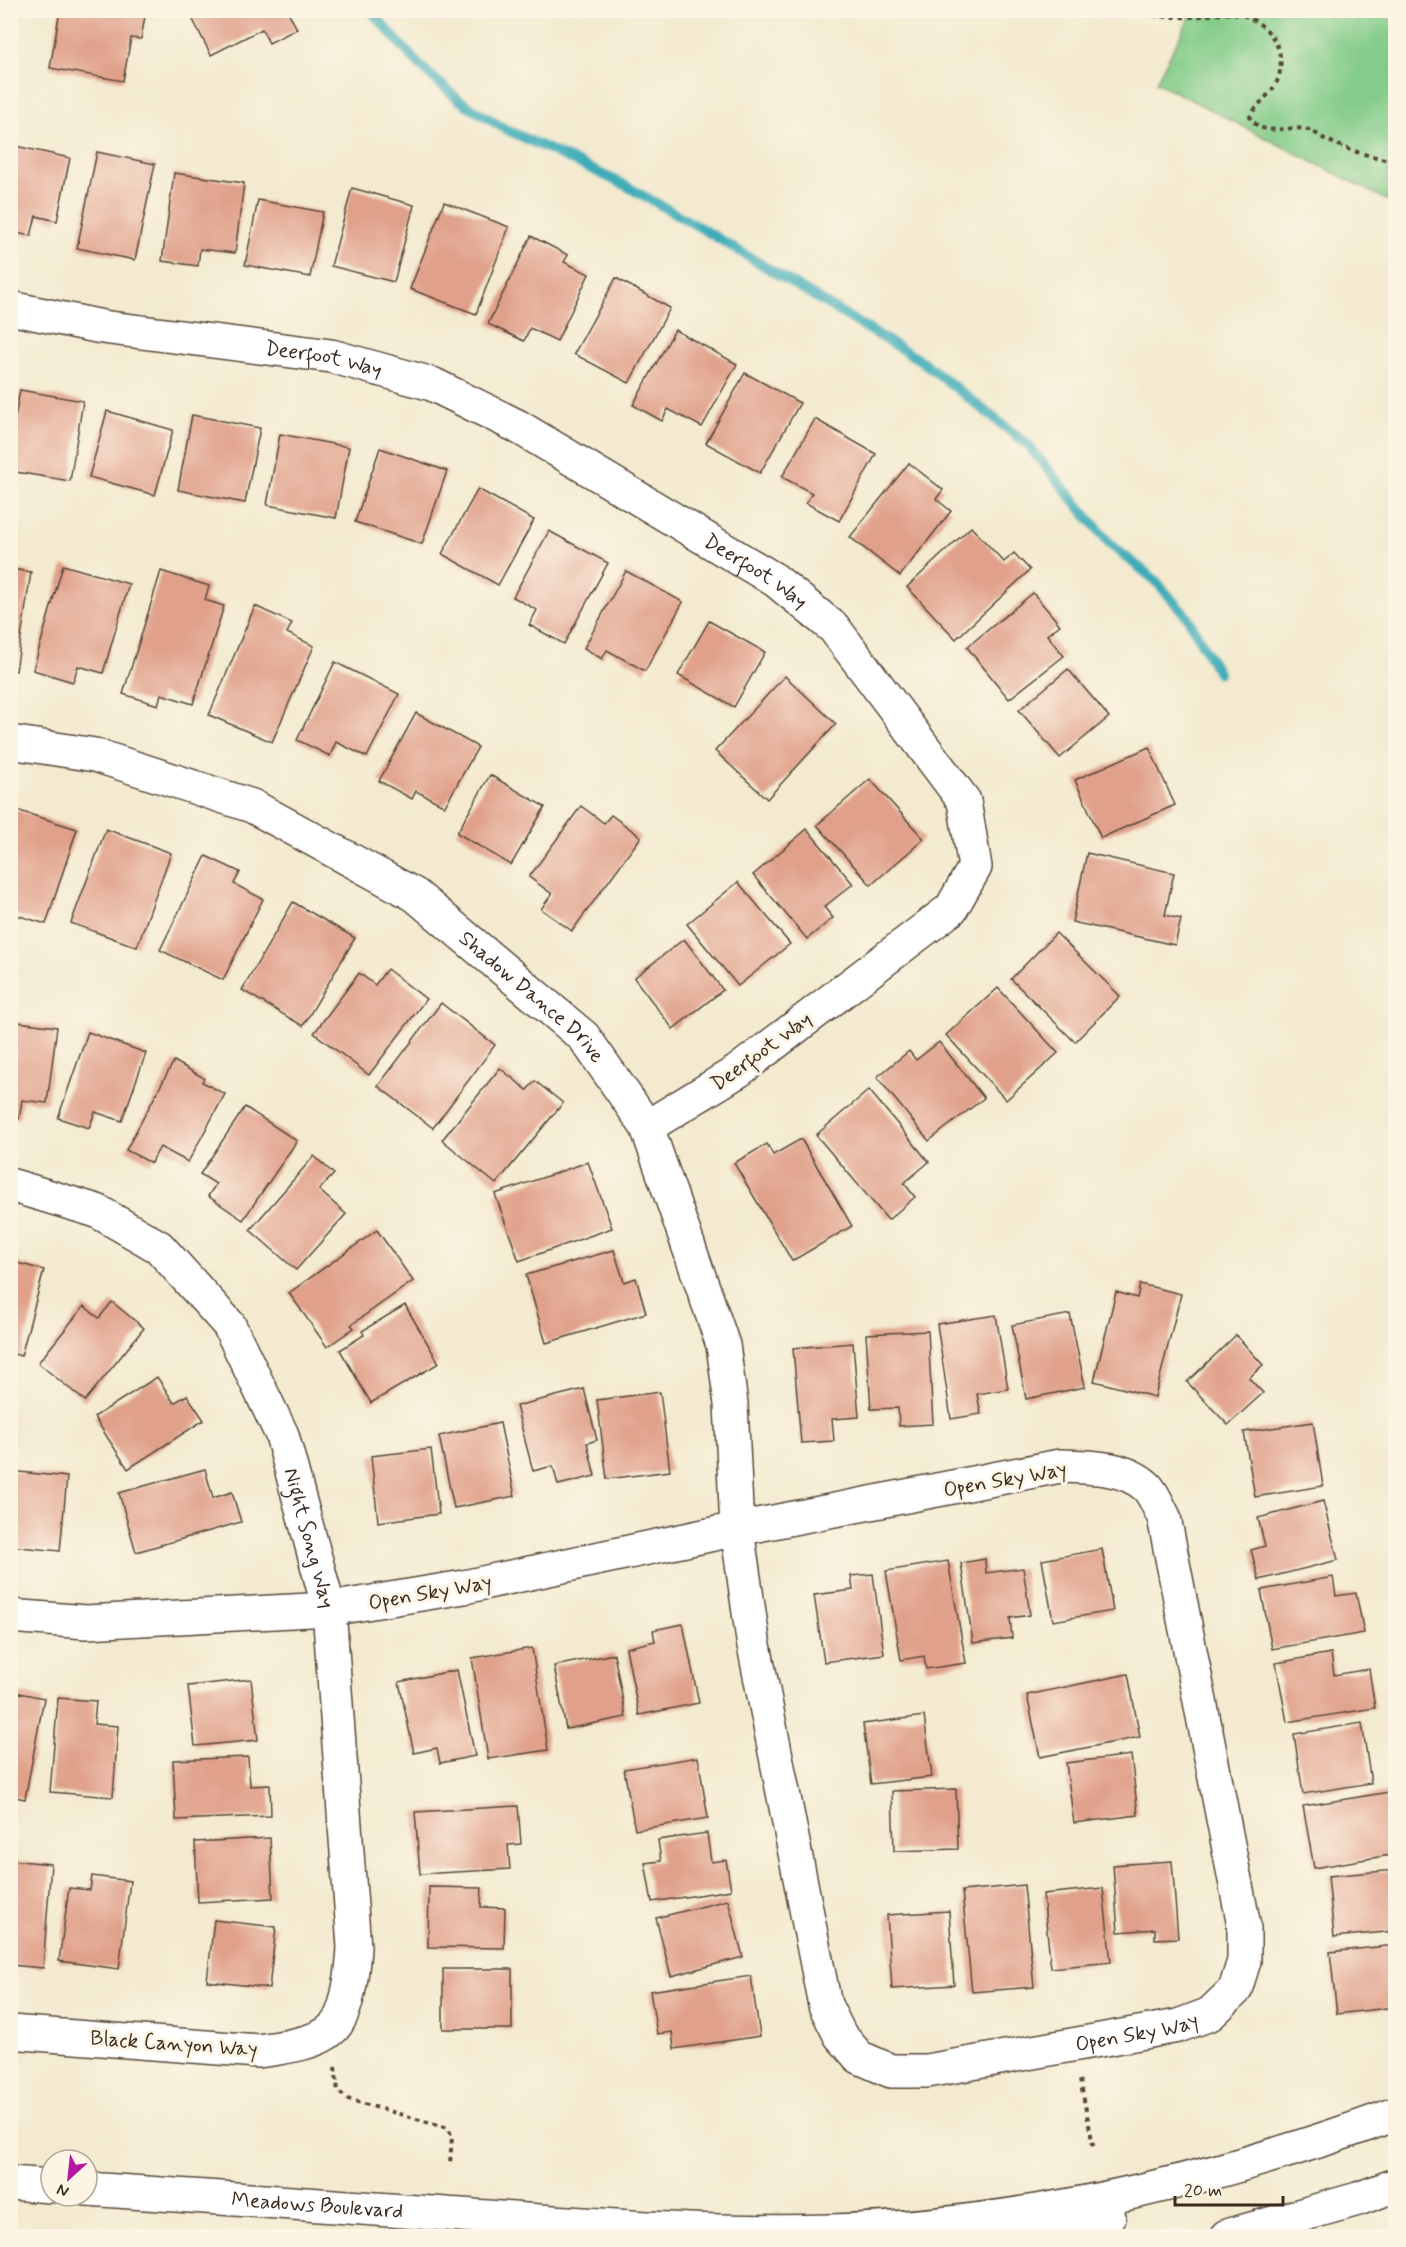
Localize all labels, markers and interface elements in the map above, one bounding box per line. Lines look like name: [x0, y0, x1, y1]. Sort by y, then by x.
street label: Deerfoot Way: [263, 335, 385, 385]
street label: Deerfoot Way: [698, 528, 813, 616]
street label: Shadow Dance Drive: [452, 925, 611, 1069]
street label: Deerfoot Way: [705, 1006, 819, 1100]
street label: Open Sky Way: [941, 1455, 1069, 1505]
street label: Night Song Way: [276, 1465, 341, 1611]
street label: Open Sky Way: [366, 1568, 494, 1618]
street label: Open Sky Way: [1073, 2007, 1203, 2059]
street label: Black Canyon Way: [89, 2024, 259, 2064]
north arrow: [39, 2148, 99, 2208]
scale bar: [1175, 2169, 1283, 2207]
text: N: [53, 2178, 72, 2202]
text: 20 m: [1184, 2179, 1222, 2203]
street label: Meadows Boulevard: [231, 2186, 404, 2226]

